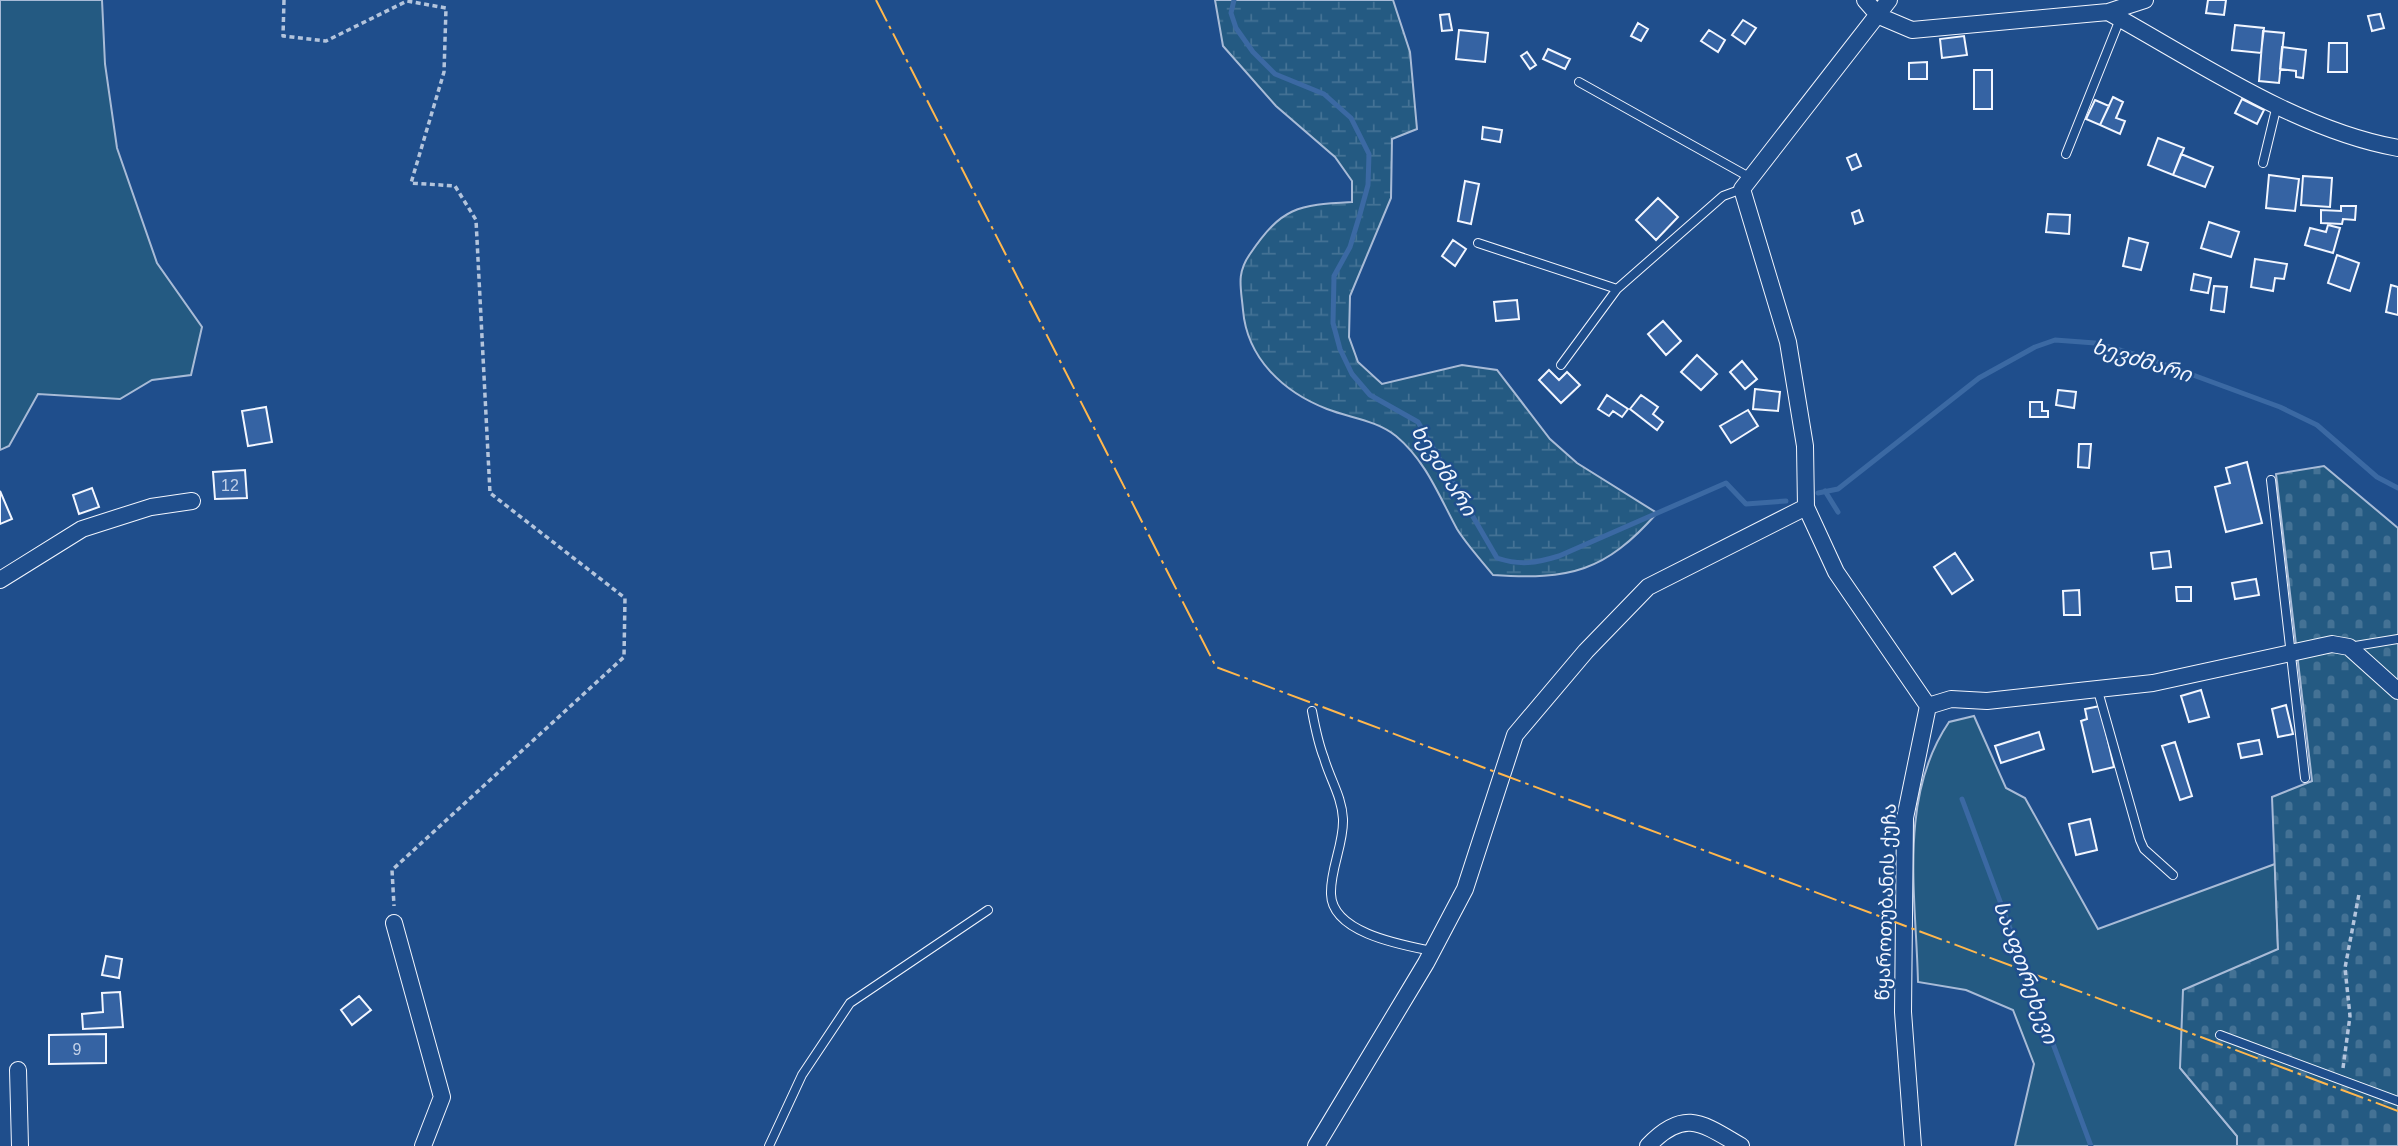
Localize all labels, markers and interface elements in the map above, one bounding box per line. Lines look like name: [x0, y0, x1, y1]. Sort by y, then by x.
water label: ხევძმარი: [2089, 334, 2195, 388]
water label: ხევძმარი: [1405, 420, 1481, 521]
house number: 12: [221, 477, 239, 494]
street label: წყაროთუბანის ქუჩა: [1872, 803, 1901, 1001]
water label: სააფთრეხევი: [1988, 898, 2063, 1048]
house number: 9: [73, 1041, 82, 1058]

